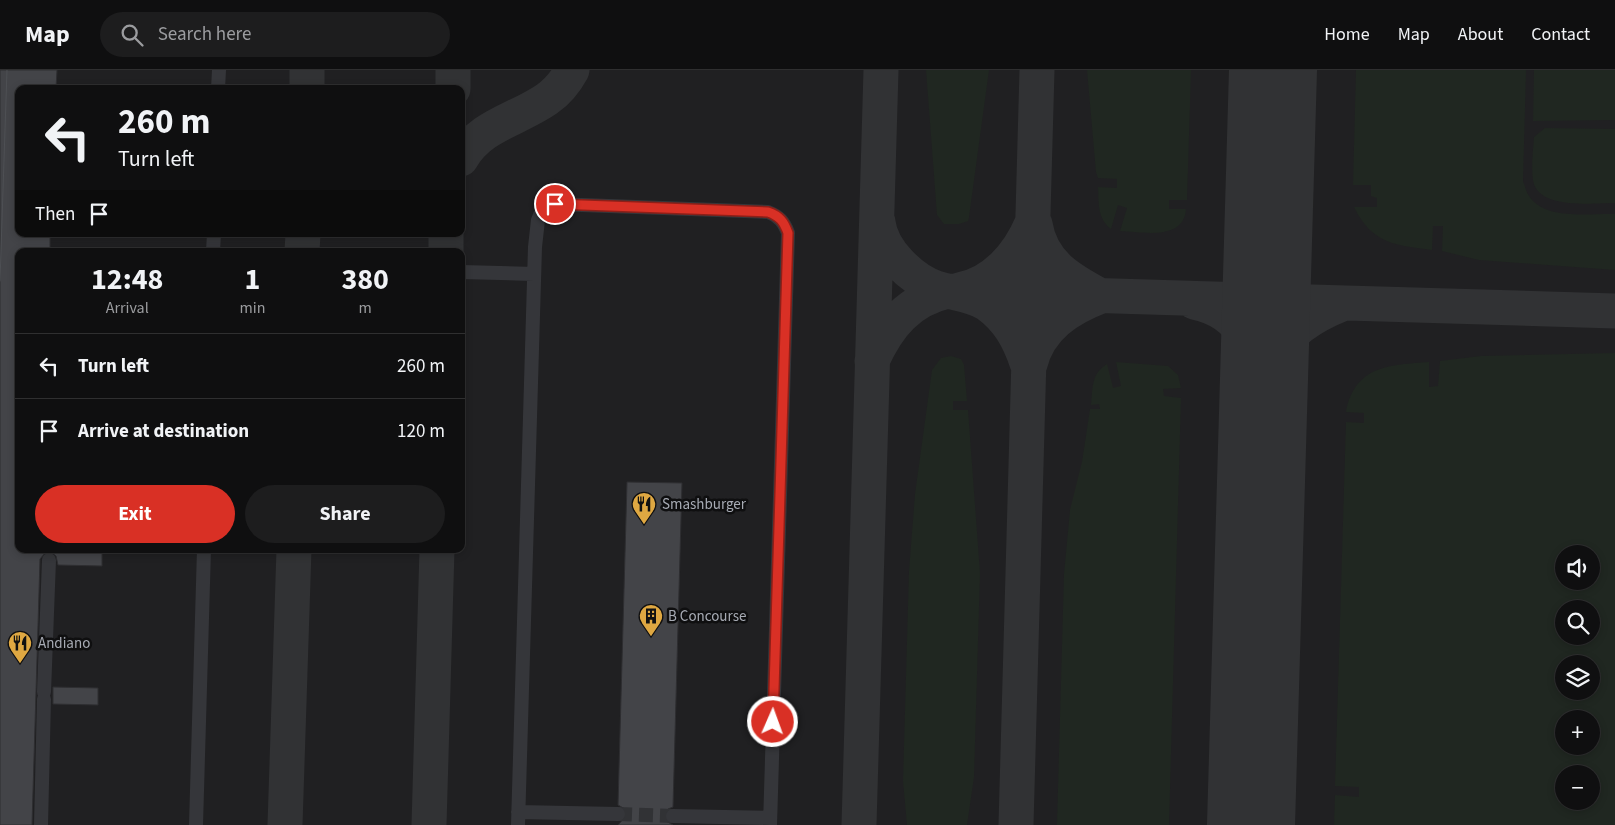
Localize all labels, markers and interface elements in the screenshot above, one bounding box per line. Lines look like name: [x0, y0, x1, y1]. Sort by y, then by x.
search box: [100, 12, 450, 57]
text: Map: [25, 17, 70, 52]
icon: search: [118, 21, 146, 49]
text: Search here: [158, 21, 251, 48]
text: Home: [1324, 22, 1370, 47]
text: Map: [1398, 22, 1430, 47]
text: About: [1458, 22, 1503, 47]
text: Contact: [1531, 22, 1590, 47]
text: 260 m: [118, 97, 210, 147]
icon: left: [35, 105, 100, 170]
text: Turn left: [118, 143, 194, 175]
pin: [534, 183, 576, 225]
icon: arrive: [541, 190, 569, 218]
icon: arrive: [85, 200, 113, 228]
text: Then: [35, 201, 75, 228]
text: 12:48: [91, 258, 163, 301]
text: 1: [244, 258, 260, 301]
text: 380: [341, 258, 389, 301]
text: Arrival: [106, 297, 149, 319]
text: min: [239, 297, 265, 319]
text: m: [359, 297, 372, 319]
icon: left: [35, 352, 63, 380]
text: Turn left: [78, 353, 149, 380]
text: 260 m: [397, 353, 445, 380]
icon: arrive: [35, 417, 63, 445]
text: Arrive at destination: [78, 418, 249, 445]
text: 120 m: [397, 418, 445, 445]
button: Exit: [35, 485, 235, 543]
button: Share: [245, 485, 445, 543]
restaurant icon: Smashburger: [631, 491, 657, 525]
place label: Smashburger: [662, 494, 747, 515]
map controls: [1555, 545, 1600, 810]
button: sound: [1555, 545, 1600, 590]
button: search: [1555, 600, 1600, 645]
building icon: B Concourse: [638, 603, 664, 637]
place label: B Concourse: [668, 606, 746, 627]
restaurant icon: Andiano: [7, 630, 33, 664]
place label: Andiano: [38, 633, 90, 654]
button: layers: [1555, 655, 1600, 700]
position arrow: [746, 695, 798, 747]
button: +: [1555, 710, 1600, 755]
button: −: [1555, 765, 1600, 810]

